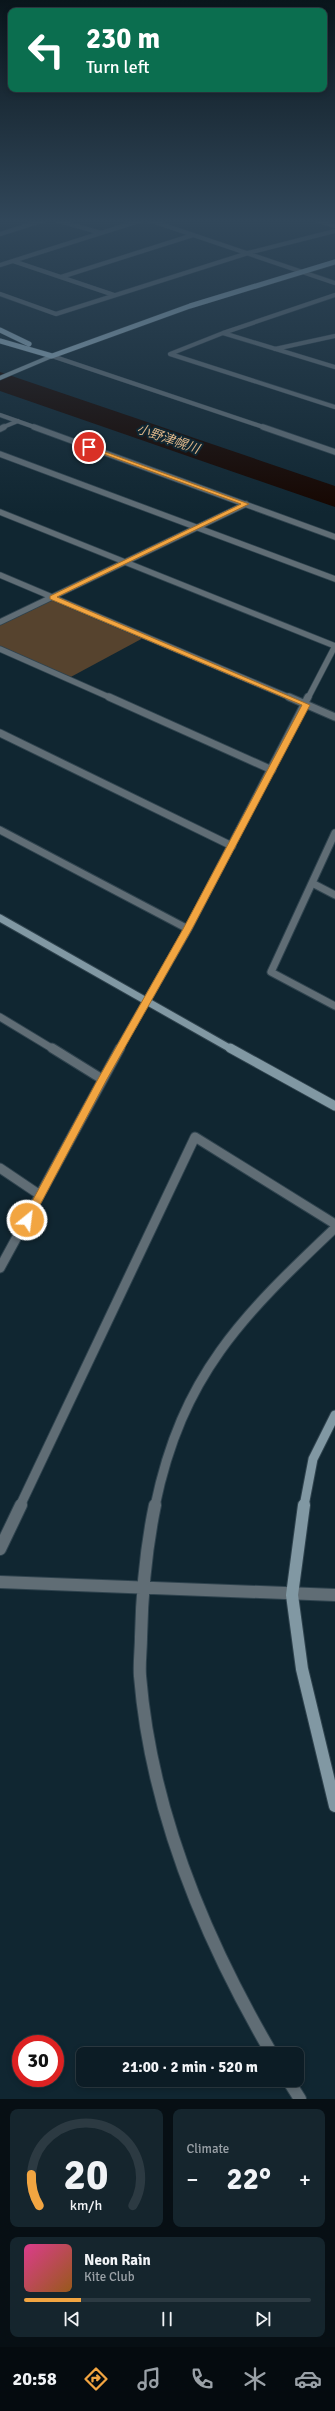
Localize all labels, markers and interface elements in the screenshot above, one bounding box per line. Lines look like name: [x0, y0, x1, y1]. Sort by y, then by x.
text: 230 m: [86, 22, 160, 56]
icon: left: [20, 24, 72, 76]
text: Turn left: [86, 56, 149, 78]
water label: 小野津幌川: [135, 421, 203, 458]
pin: [72, 430, 106, 464]
icon: arrive: [78, 436, 100, 458]
position arrow: [6, 1199, 48, 1241]
speed limit sign: 30: [12, 2035, 64, 2087]
text: 21:00 · 2 min · 520 m: [122, 2058, 258, 2076]
text: Climate: [187, 2141, 229, 2157]
text: 20: [64, 2150, 109, 2201]
text: 22°: [227, 2161, 271, 2198]
text: −: [187, 2166, 198, 2193]
text: +: [299, 2166, 311, 2193]
text: km/h: [70, 2197, 102, 2214]
text: Neon Rain: [84, 2251, 151, 2269]
text: Kite Club: [84, 2269, 135, 2285]
icon: previous: [61, 2308, 83, 2330]
icon: pause: [156, 2308, 178, 2330]
icon: next: [252, 2308, 274, 2330]
icon: directions: [82, 2365, 110, 2393]
icon: music: [135, 2365, 163, 2393]
icon: phone: [188, 2365, 216, 2393]
icon: climate: [241, 2365, 269, 2393]
icon: car: [294, 2365, 322, 2393]
text: 20:58: [13, 2368, 57, 2390]

